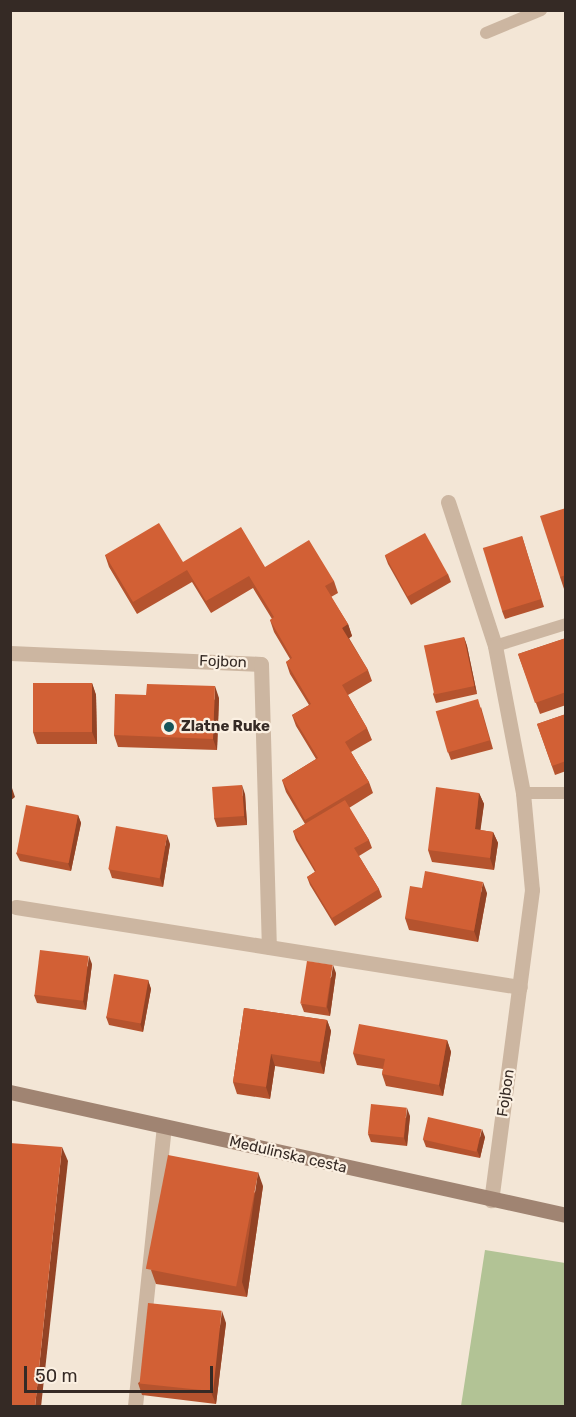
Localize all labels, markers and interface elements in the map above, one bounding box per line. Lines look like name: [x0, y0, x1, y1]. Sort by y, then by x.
street label: Fojbon: [199, 652, 247, 672]
place label: Zlatne Ruke: [181, 718, 270, 736]
marker: Zlatne Ruke: [162, 720, 176, 734]
street label: Fojbon: [494, 1068, 518, 1118]
street label: Medulinska cesta: [227, 1133, 349, 1177]
scale bar: [27, 1354, 216, 1392]
text: 50 m: [35, 1365, 78, 1387]

